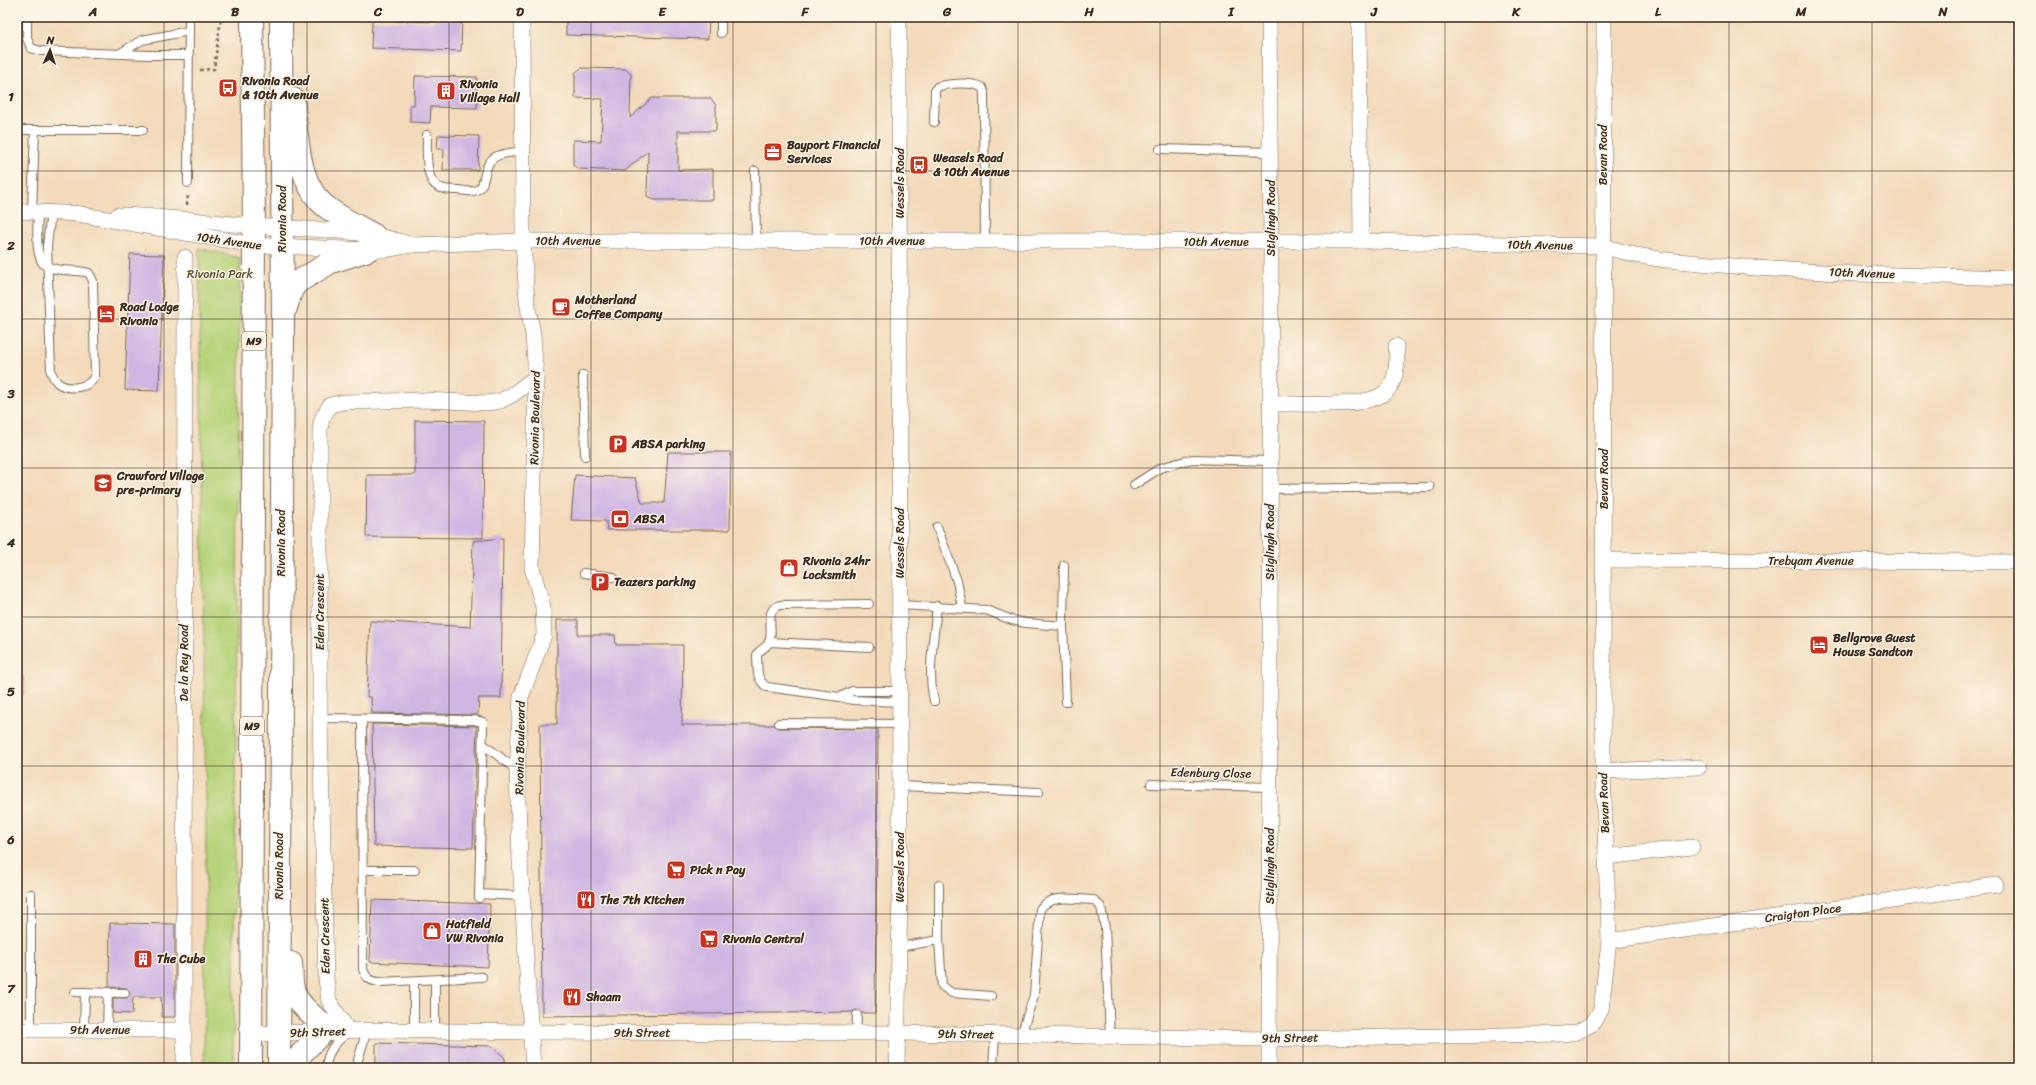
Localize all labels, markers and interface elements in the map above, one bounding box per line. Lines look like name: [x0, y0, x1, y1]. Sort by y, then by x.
text: A: [88, 0, 97, 23]
text: B: [231, 0, 240, 23]
text: C: [373, 0, 383, 23]
text: D: [516, 0, 524, 23]
text: E: [658, 0, 667, 23]
text: F: [800, 0, 809, 23]
text: G: [942, 0, 952, 23]
text: H: [1083, 0, 1094, 23]
text: I: [1227, 0, 1235, 23]
text: J: [1370, 0, 1378, 23]
text: K: [1511, 0, 1521, 23]
text: L: [1655, 0, 1662, 23]
text: M: [1795, 0, 1807, 23]
text: N: [1937, 0, 1948, 23]
north arrow: [30, 30, 70, 70]
text: N: [45, 31, 55, 50]
place label: Rivonia Road & 10th Avenue: [241, 70, 319, 106]
place label: Rivonia Village Hall: [459, 73, 520, 109]
bus stop icon: Rivonia Road & 10th Avenue: [217, 77, 239, 99]
building icon: Rivonia Village Hall: [435, 80, 457, 102]
text: 1: [8, 85, 14, 108]
street label: Bevan Road: [1592, 124, 1614, 185]
place label: Bayport Financial Services: [786, 134, 881, 170]
office icon: Bayport Financial Services: [762, 141, 784, 163]
street label: Wessels Road: [889, 147, 911, 218]
place label: Weasels Road & 10th Avenue: [933, 147, 1010, 183]
bus stop icon: Weasels Road & 10th Avenue: [908, 154, 930, 176]
street label: Stiglingh Road: [1260, 178, 1282, 256]
street label: Rivonia Road: [271, 184, 293, 252]
street label: 10th Avenue: [195, 226, 263, 256]
street label: 10th Avenue: [535, 230, 601, 252]
street label: 10th Avenue: [859, 230, 925, 252]
street label: 10th Avenue: [1183, 231, 1249, 253]
street label: 10th Avenue: [1507, 233, 1573, 257]
text: 2: [6, 234, 15, 257]
street label: 10th Avenue: [1829, 261, 1895, 285]
park label: Rivonia Park: [187, 263, 254, 285]
place label: Motherland Coffee Company: [574, 289, 663, 325]
place label: Road Lodge Rivonia: [119, 296, 180, 332]
cafe icon: Motherland Coffee Company: [550, 296, 572, 318]
hotel icon: Road Lodge Rivonia: [95, 303, 117, 325]
road number: M9: [242, 332, 266, 350]
street label: Rivonia Boulevard: [523, 369, 547, 465]
text: 3: [6, 382, 15, 405]
parking icon: ABSA parking: [607, 433, 629, 455]
place label: ABSA parking: [631, 433, 706, 455]
street label: Bevan Road: [1593, 448, 1615, 509]
place label: Crawford Village pre-primary: [116, 465, 205, 501]
school or university icon: Crawford Village pre-primary: [92, 472, 114, 494]
street label: Stiglingh Road: [1259, 502, 1281, 580]
street label: Wessels Road: [889, 507, 911, 578]
street label: Rivonia Road: [270, 508, 292, 576]
bank icon: ABSA: [609, 508, 631, 530]
place label: ABSA: [633, 508, 665, 530]
text: 4: [6, 531, 16, 554]
place label: Rivonia 24hr Locksmith: [802, 550, 871, 586]
street label: Trebyam Avenue: [1768, 550, 1854, 572]
shop icon: Rivonia 24hr Locksmith: [778, 557, 800, 579]
parking icon: Teazers parking: [589, 571, 611, 593]
place label: Teazers parking: [614, 571, 697, 593]
street label: Eden Crescent: [309, 574, 331, 650]
street label: De la Rey Road: [173, 624, 195, 702]
place label: Bellgrove Guest House Sandton: [1832, 627, 1916, 663]
hotel icon: Bellgrove Guest House Sandton: [1808, 634, 1830, 656]
text: 5: [7, 680, 15, 703]
street label: Rivonia Boulevard: [508, 699, 532, 795]
road number: M9: [240, 717, 264, 735]
street label: Edenburg Close: [1170, 761, 1252, 785]
street label: Bevan Road: [1592, 772, 1616, 834]
street label: Stiglingh Road: [1259, 826, 1281, 904]
text: 6: [6, 828, 15, 851]
street label: Rivonia Road: [268, 831, 290, 899]
street label: Wessels Road: [889, 831, 911, 902]
supermarket icon: Pick n Pay: [665, 859, 687, 881]
place label: Pick n Pay: [690, 859, 746, 881]
restaurant icon: The 7th Kitchen: [575, 889, 597, 911]
place label: The 7th Kitchen: [600, 889, 685, 911]
street label: Craigton Place: [1763, 897, 1843, 929]
street label: Eden Crescent: [313, 898, 337, 974]
place label: Hatfield VW Rivonia: [445, 913, 504, 949]
shop icon: Hatfield VW Rivonia: [421, 920, 443, 942]
supermarket icon: Rivonia Central: [698, 928, 720, 950]
place label: Rivonia Central: [722, 928, 805, 950]
building icon: The Cube: [132, 948, 154, 970]
place label: The Cube: [157, 948, 206, 970]
text: 7: [7, 977, 16, 1000]
restaurant icon: Shaam: [561, 986, 583, 1008]
place label: Shaam: [585, 986, 621, 1008]
street label: 9th Avenue: [70, 1019, 130, 1041]
street label: 9th Street: [289, 1020, 347, 1044]
street label: 9th Street: [614, 1022, 670, 1044]
street label: 9th Street: [937, 1023, 995, 1045]
street label: 9th Street: [1261, 1027, 1319, 1049]

